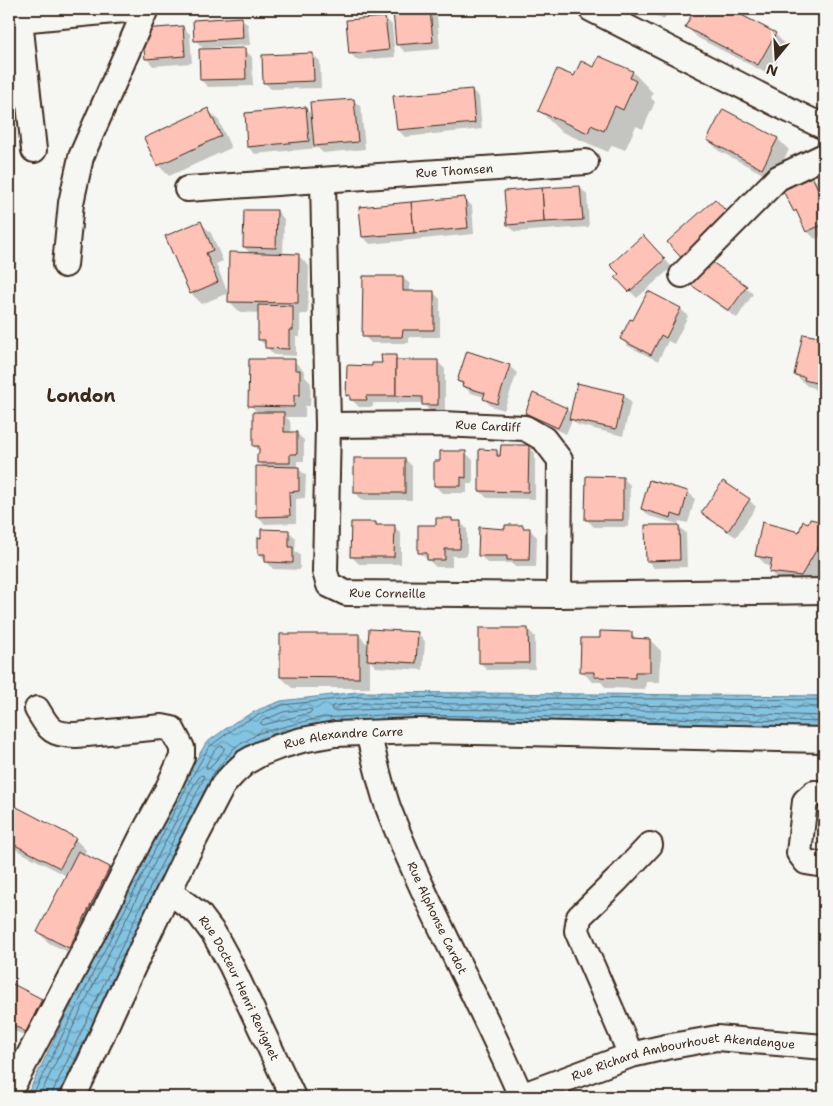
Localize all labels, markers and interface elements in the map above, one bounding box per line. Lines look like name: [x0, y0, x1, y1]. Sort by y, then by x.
north arrow: [750, 32, 800, 82]
text: N: [764, 60, 780, 81]
street label: Rue Thomsen: [415, 160, 494, 181]
district label: London: [47, 384, 115, 408]
street label: Rue Cardiff: [455, 417, 522, 436]
street label: Rue Corneille: [349, 585, 426, 602]
street label: Rue Alexandre Carre: [282, 723, 404, 753]
street label: Rue Alphonse Cardot: [403, 859, 471, 977]
street label: Rue Docteur Henri Revignet: [195, 913, 283, 1063]
street label: Rue Richard Ambourhouet Akendengue: [569, 1030, 796, 1084]

